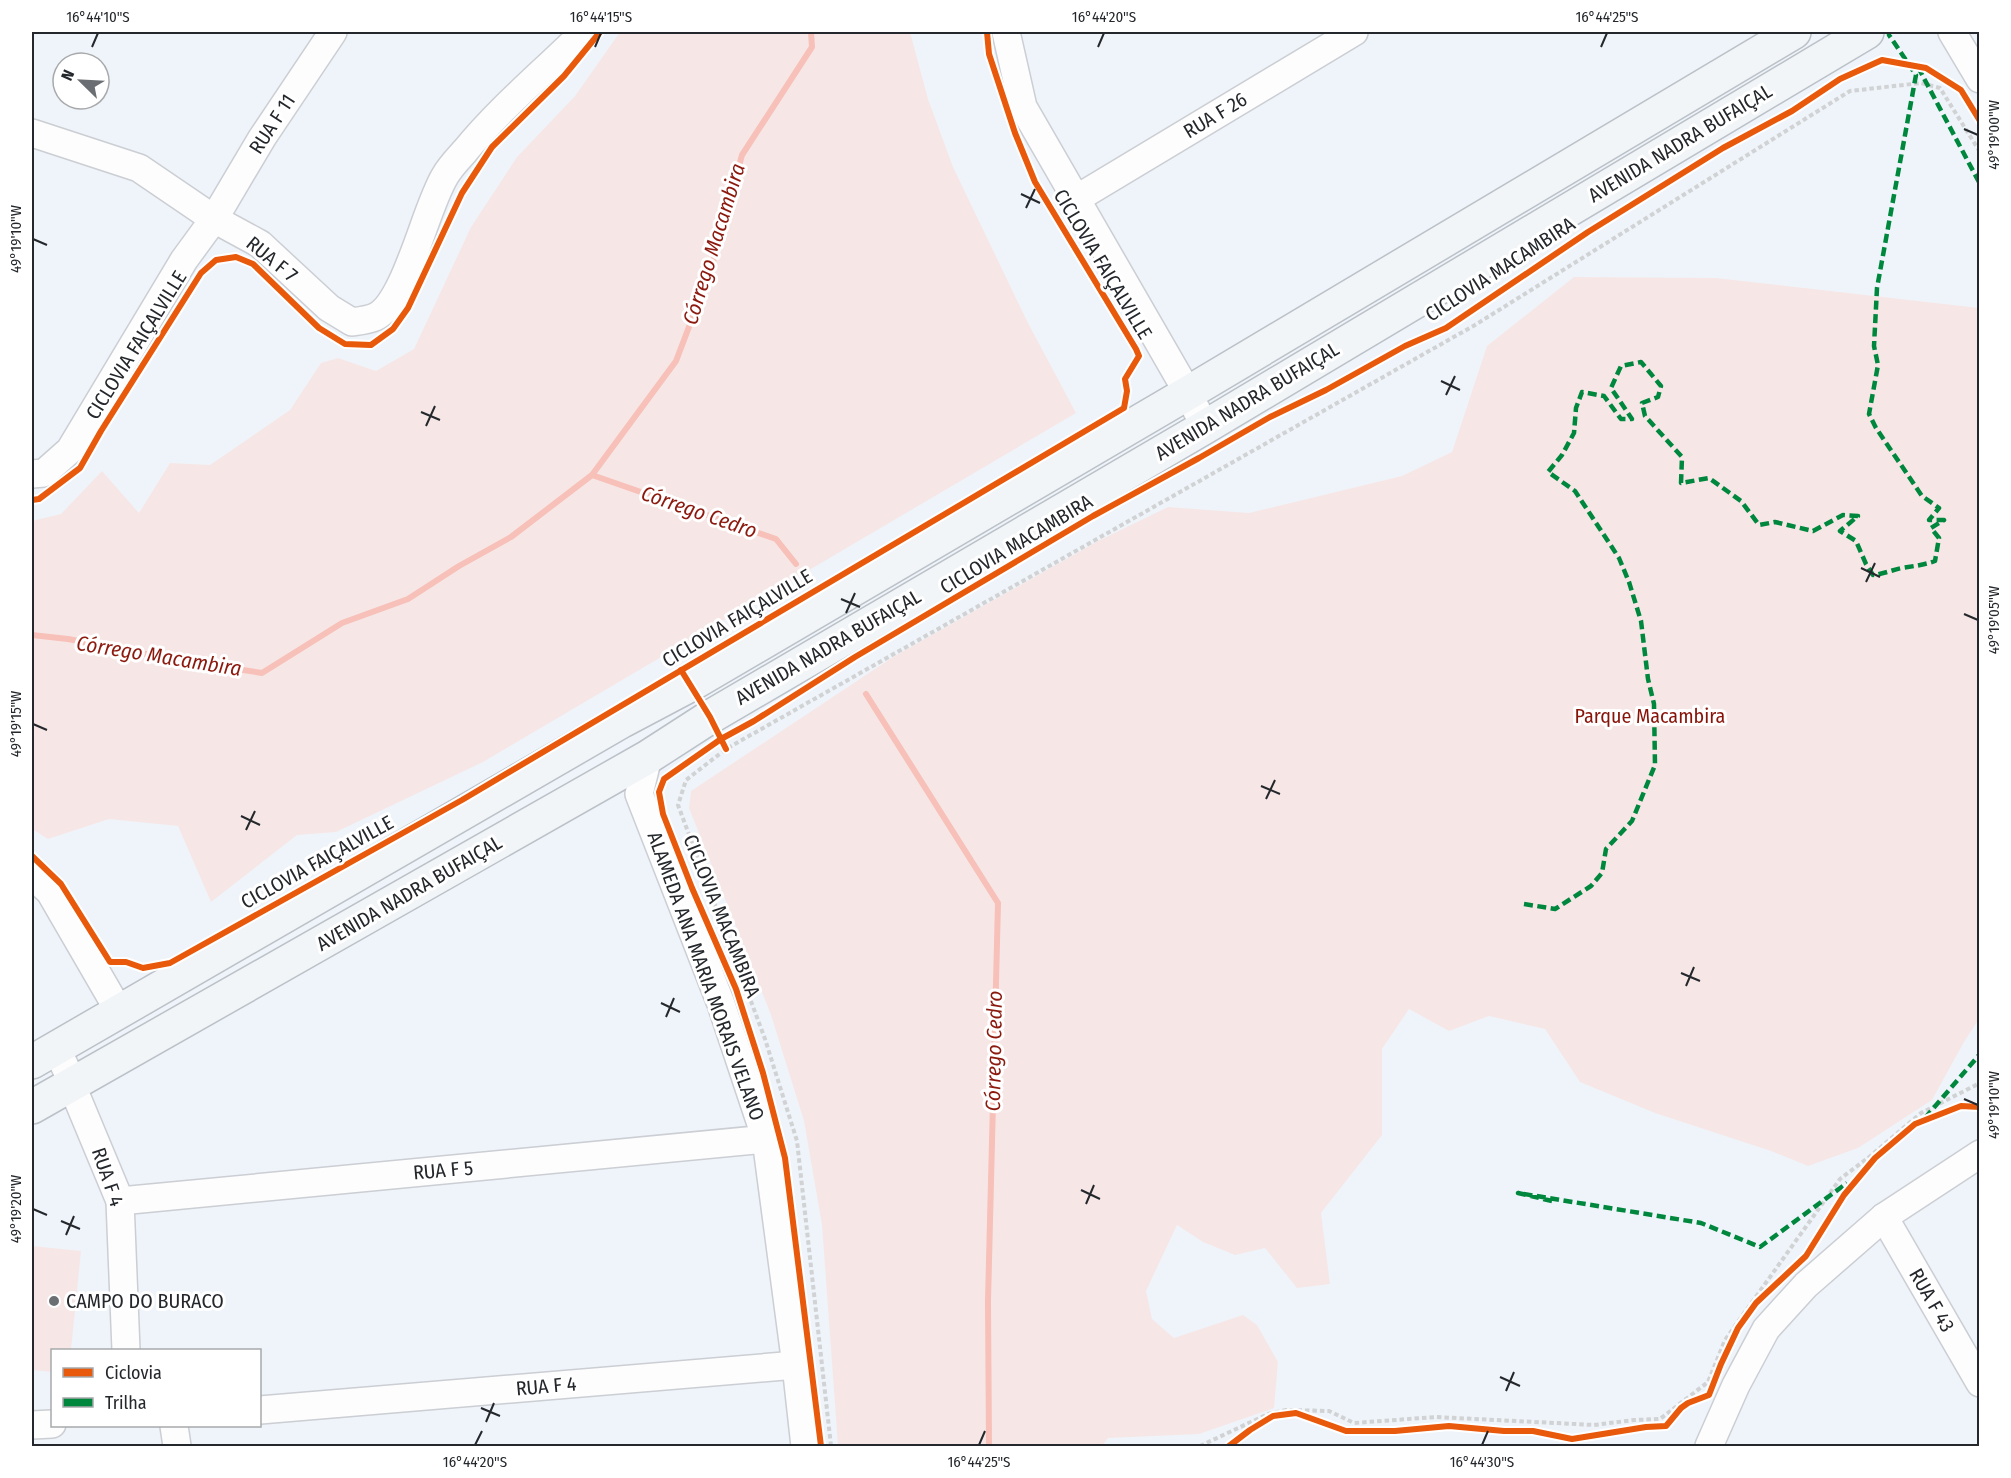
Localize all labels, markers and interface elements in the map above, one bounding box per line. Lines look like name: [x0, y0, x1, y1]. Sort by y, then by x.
text: 16°44'10"S: [66, 8, 130, 26]
text: 16°44'15"S: [570, 8, 632, 26]
text: 16°44'20"S: [1072, 8, 1136, 26]
text: 16°44'25"S: [1575, 8, 1639, 26]
north arrow: [51, 51, 111, 111]
text: N: [57, 67, 78, 83]
street label: AVENIDA NADRA BUFAIÇAL: [1584, 79, 1777, 208]
street label: RUA F 26: [1179, 87, 1251, 143]
street label: RUA F 11: [244, 90, 300, 158]
text: 49°19'00"W: [1985, 100, 2003, 170]
water label: Córrego Macambira: [677, 160, 751, 328]
street label: CICLOVIA FAIÇALVILLE: [1048, 185, 1157, 344]
text: 49°19'10"W: [7, 205, 25, 273]
street label: CICLOVIA MACAMBIRA: [1421, 211, 1580, 326]
street label: RUA F 7: [241, 231, 303, 287]
street label: CICLOVIA FAIÇALVILLE: [81, 266, 192, 424]
street label: AVENIDA NADRA BUFAIÇAL: [1151, 337, 1344, 466]
water label: Córrego Cedro: [638, 480, 760, 544]
street label: CICLOVIA MACAMBIRA: [935, 489, 1097, 599]
street label: CICLOVIA FAIÇALVILLE: [658, 564, 817, 673]
street label: AVENIDA NADRA BUFAIÇAL: [731, 584, 926, 711]
text: 49°19'05"W: [1985, 586, 2003, 654]
water label: Córrego Macambira: [74, 630, 244, 682]
text: 49°19'15"W: [7, 691, 25, 757]
park label: Parque Macambira: [1575, 704, 1725, 728]
street label: CICLOVIA FAIÇALVILLE: [236, 810, 398, 915]
street label: ALAMEDA ANA MARIA MORAIS VELANO: [642, 828, 770, 1124]
street label: AVENIDA NADRA BUFAIÇAL: [312, 830, 507, 957]
street label: CICLOVIA MACAMBIRA: [678, 831, 766, 1001]
water label: Córrego Cedro: [980, 990, 1008, 1112]
text: 49°19'10"W: [1985, 1071, 2003, 1139]
street label: RUA F 4: [87, 1144, 129, 1210]
street label: RUA F 5: [412, 1155, 474, 1185]
text: 49°19'20"W: [7, 1175, 25, 1243]
street label: RUA F 43: [1904, 1264, 1960, 1336]
place label: CAMPO DO BURACO: [66, 1289, 224, 1313]
marker: CAMPO DO BURACO: [47, 1294, 61, 1308]
legend: [51, 1349, 261, 1427]
text: Ciclovia: [105, 1362, 162, 1384]
street label: RUA F 4: [515, 1371, 578, 1401]
text: Trilha: [105, 1392, 147, 1414]
text: 16°44'20"S: [443, 1453, 507, 1471]
text: 16°44'25"S: [947, 1453, 1011, 1471]
text: 16°44'30"S: [1450, 1453, 1514, 1471]

